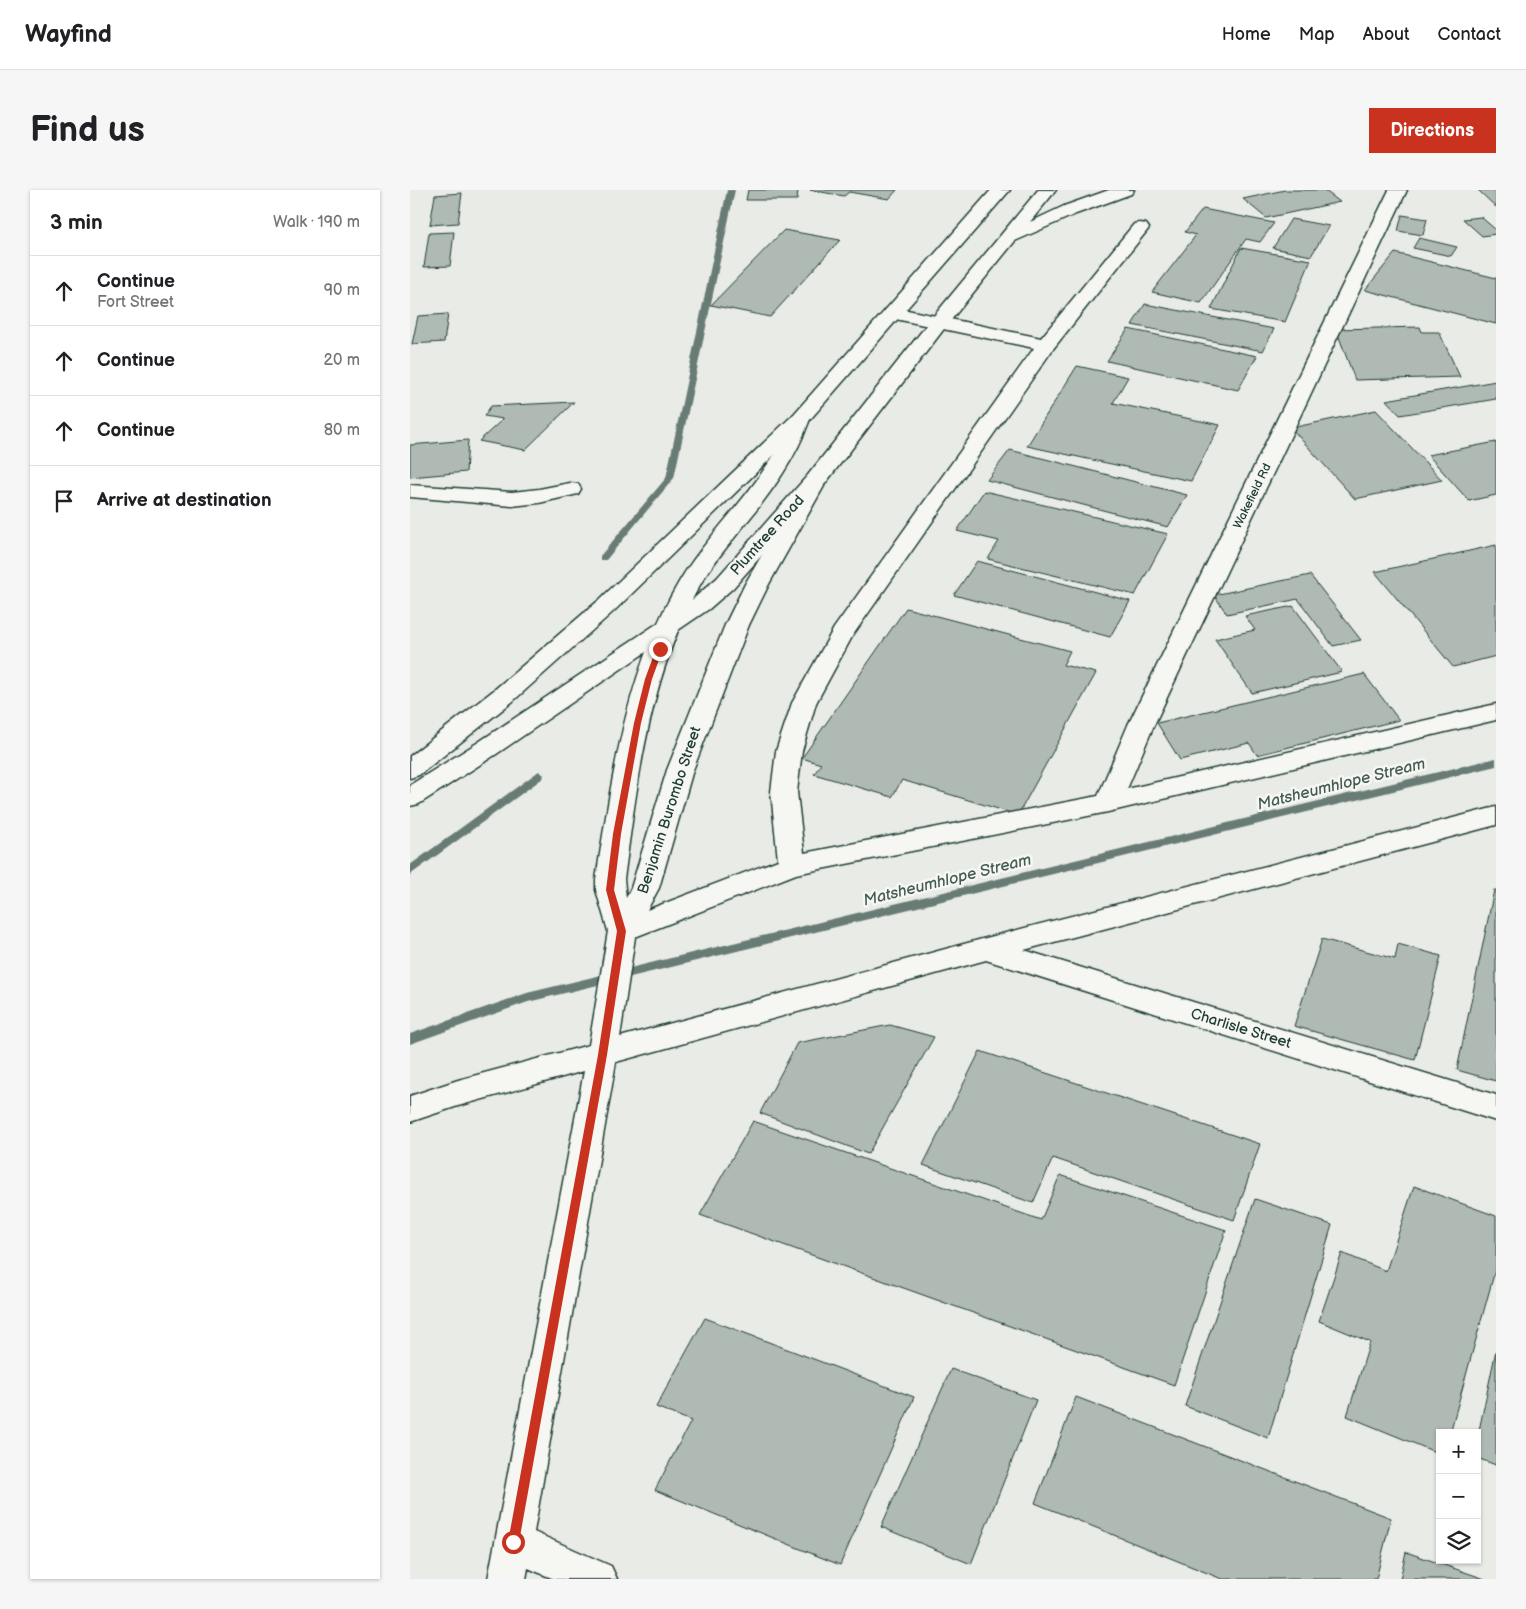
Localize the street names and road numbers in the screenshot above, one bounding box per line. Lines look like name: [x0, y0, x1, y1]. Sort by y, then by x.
street label: Wakefield Rd: [1230, 461, 1275, 531]
street label: Plumtree Road: [726, 491, 808, 579]
street label: Benjamin Burombo Street: [633, 724, 706, 896]
street label: Charlisle Street: [1188, 1004, 1294, 1053]

